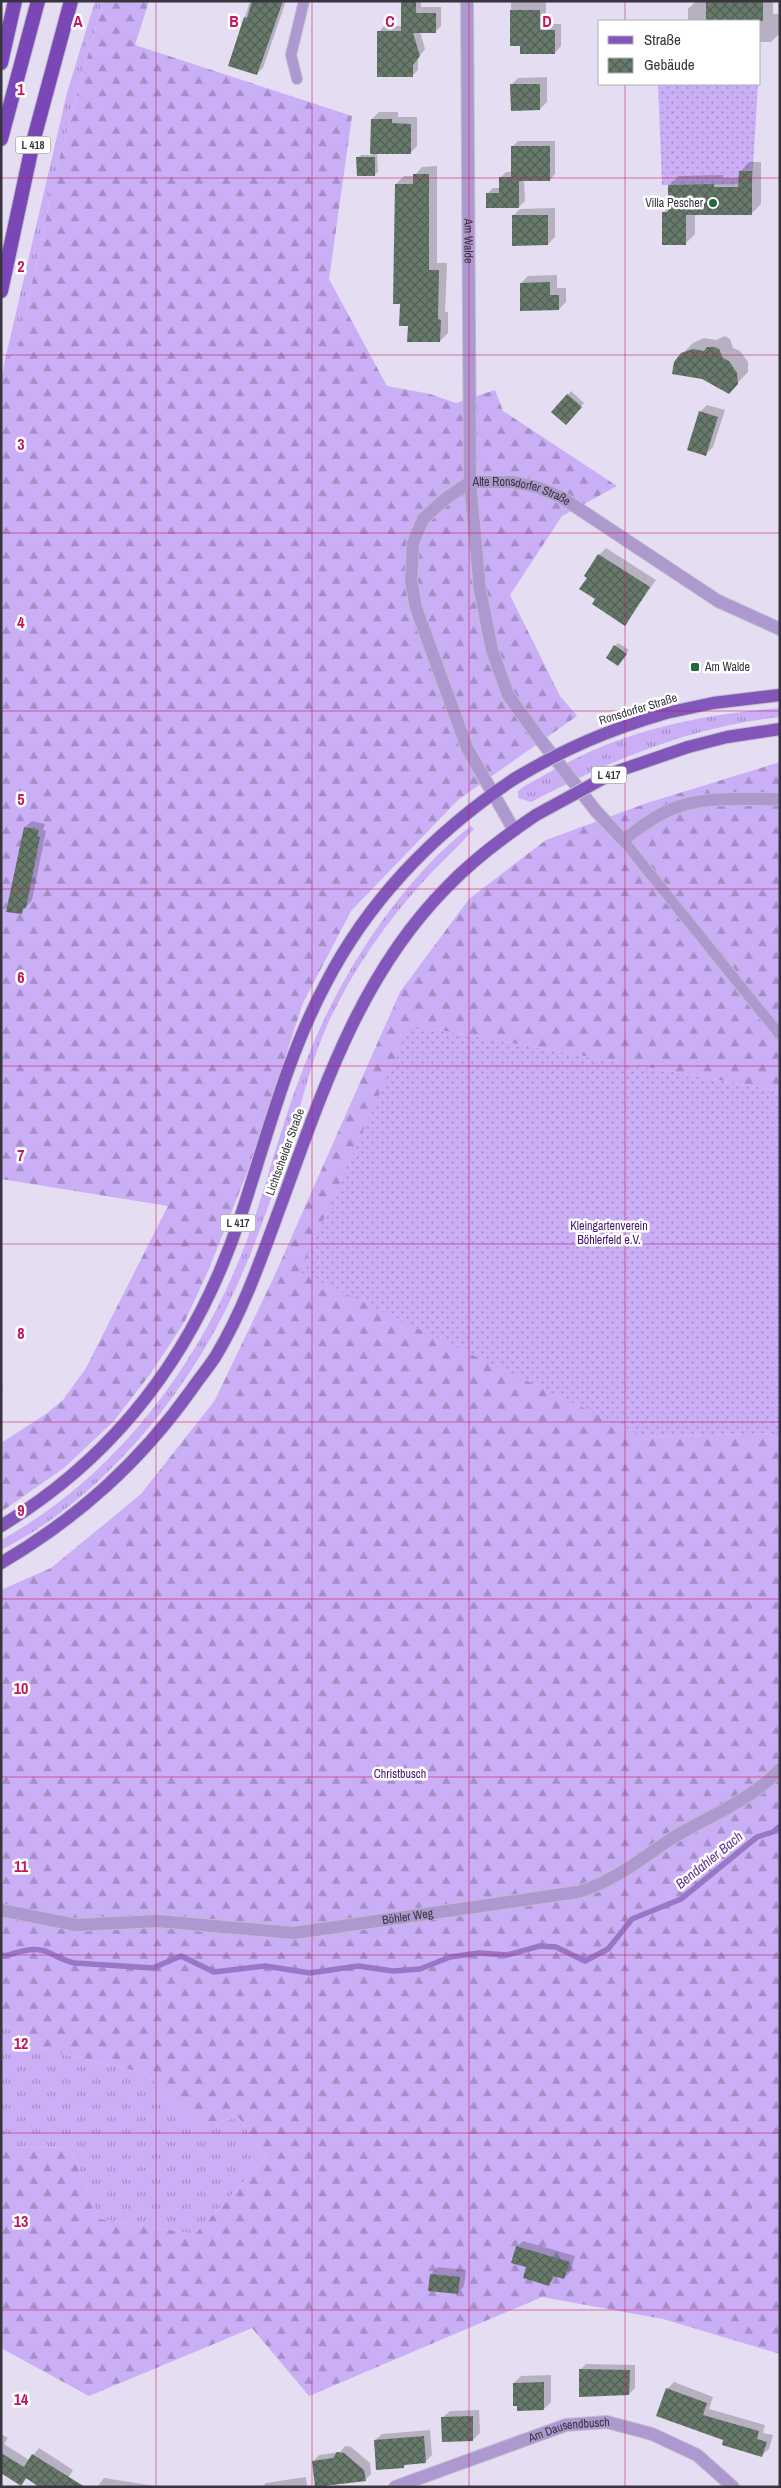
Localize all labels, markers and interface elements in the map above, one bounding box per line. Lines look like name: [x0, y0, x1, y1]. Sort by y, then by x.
text: A: [73, 10, 83, 32]
text: B: [229, 10, 239, 32]
text: C: [385, 10, 395, 32]
text: D: [542, 10, 552, 32]
legend: [598, 20, 761, 85]
text: Straße: [644, 29, 681, 50]
text: Gebäude: [644, 54, 695, 75]
text: 1: [17, 78, 25, 100]
road number: L 418: [15, 136, 50, 154]
place label: Villa Pescher: [645, 195, 704, 211]
marker: Villa Pescher: [707, 197, 719, 209]
street label: Am Walde: [460, 217, 477, 264]
text: 2: [17, 255, 25, 277]
text: 3: [17, 433, 25, 455]
street label: Alte Ronsdorfer Straße: [472, 474, 574, 509]
text: 4: [17, 611, 25, 633]
place label: Am Walde: [704, 659, 750, 675]
marker: Am Walde: [689, 661, 701, 673]
street label: Ronsdorfer Straße: [597, 690, 679, 728]
road number: L 417: [592, 766, 626, 784]
text: 5: [17, 788, 25, 810]
text: 6: [17, 966, 25, 988]
street label: Lichtscheider Straße: [262, 1106, 308, 1198]
text: 7: [17, 1144, 25, 1166]
road number: L 417: [220, 1214, 256, 1232]
park label: Kleingartenverein Böhlerfeld e.V.: [570, 1218, 648, 1248]
text: 8: [17, 1322, 25, 1344]
text: 9: [17, 1499, 25, 1521]
text: 10: [14, 1677, 28, 1699]
park label: Christbusch: [374, 1766, 426, 1782]
water label: Bendahler Bach: [672, 1827, 746, 1893]
text: 11: [14, 1855, 29, 1877]
street label: Böhler Weg: [381, 1905, 435, 1928]
text: 12: [14, 2032, 28, 2054]
text: 13: [14, 2210, 28, 2232]
text: 14: [14, 2388, 29, 2410]
street label: Am Dausendbusch: [525, 2414, 610, 2446]

